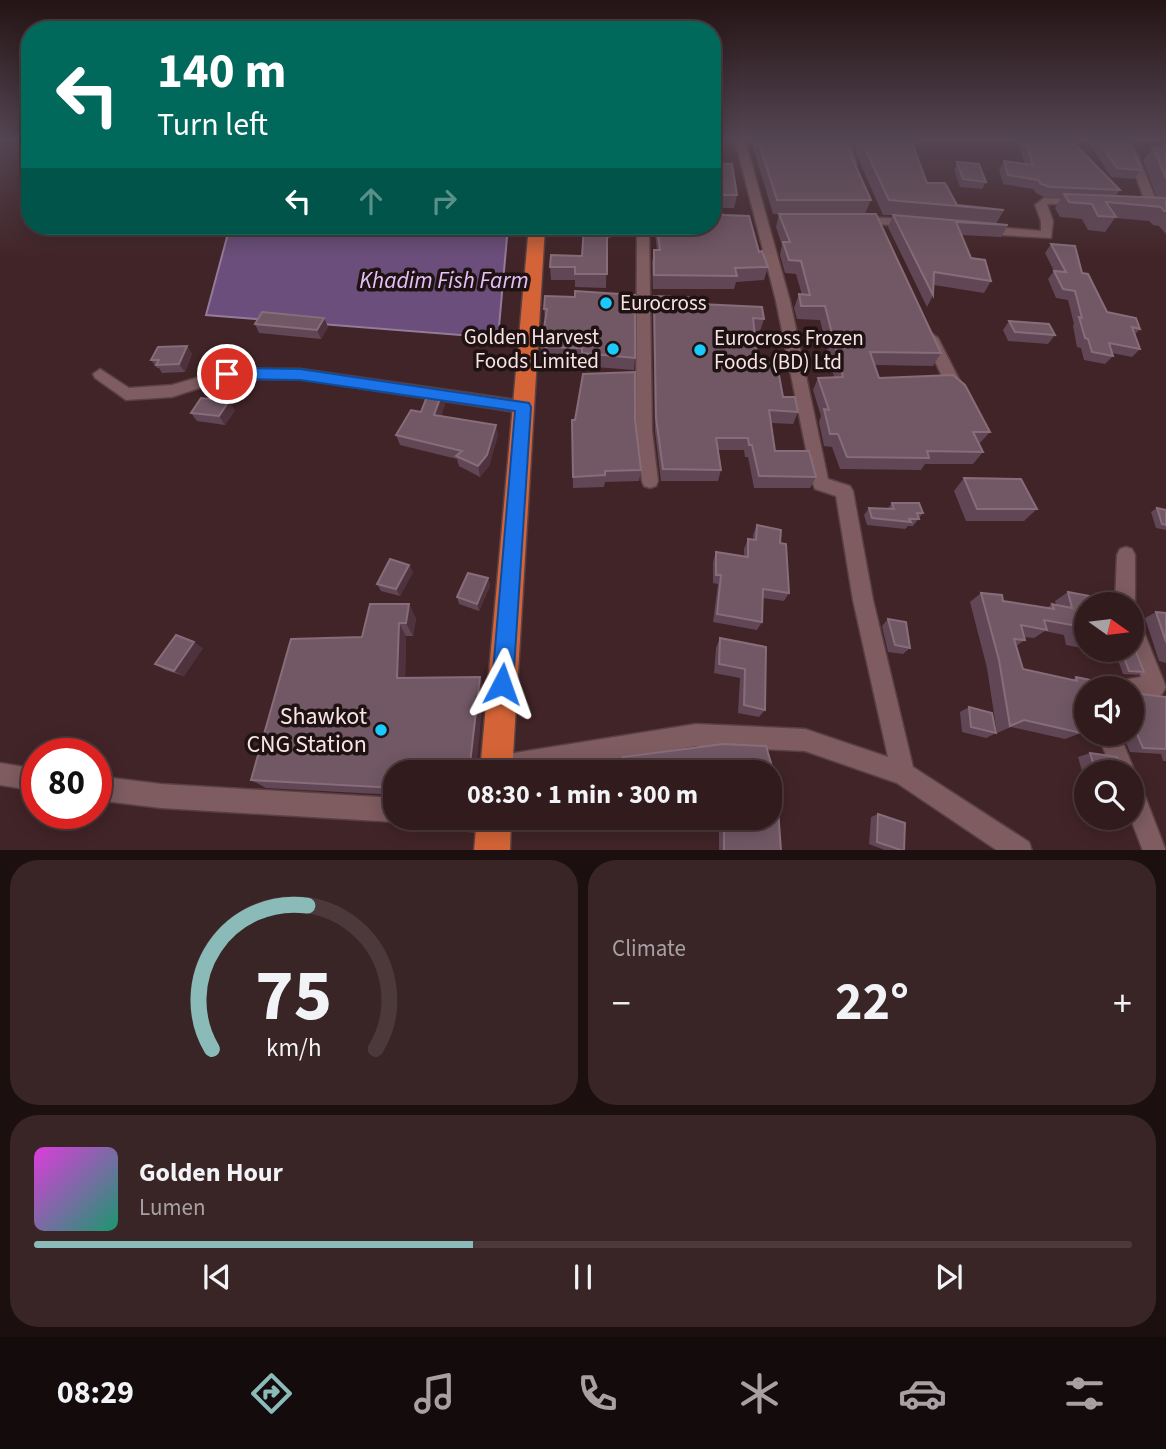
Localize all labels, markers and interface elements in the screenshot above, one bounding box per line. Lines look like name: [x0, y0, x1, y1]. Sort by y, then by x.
text: 140 m: [157, 37, 286, 107]
icon: left: [42, 49, 133, 140]
text: Turn left: [157, 102, 268, 148]
icon: left: [279, 182, 317, 220]
icon: ahead: [352, 182, 390, 220]
icon: right: [425, 182, 463, 220]
water label: Khadim Fish Farm: [359, 264, 529, 297]
place label: Eurocross: [620, 288, 707, 318]
marker: Eurocross: [598, 295, 614, 311]
place label: Golden Harvest Foods Limited: [464, 322, 599, 376]
place label: Eurocross Frozen Foods (BD) Ltd: [714, 323, 864, 377]
marker: Golden Harvest Foods Limited: [605, 341, 621, 357]
marker: Eurocross Frozen Foods (BD) Ltd: [692, 342, 708, 358]
pin: [197, 344, 257, 404]
icon: arrive: [208, 355, 246, 393]
north arrow: [1074, 592, 1144, 662]
map controls: [1074, 592, 1144, 830]
position arrow: [465, 647, 539, 721]
button: sound: [1074, 676, 1144, 746]
place label: Shawkot CNG Station: [246, 699, 367, 762]
marker: Shawkot CNG Station: [373, 722, 389, 738]
speed limit sign: 80: [21, 738, 112, 829]
button: search: [1074, 760, 1144, 830]
text: 08:30 · 1 min · 300 m: [467, 776, 698, 813]
text: Climate: [612, 932, 686, 965]
text: 75: [256, 944, 332, 1048]
text: 22°: [835, 966, 909, 1040]
text: −: [612, 977, 631, 1031]
text: +: [1113, 977, 1132, 1031]
text: km/h: [266, 1029, 322, 1065]
text: Golden Hour: [139, 1154, 283, 1191]
text: Lumen: [139, 1191, 206, 1224]
icon: previous: [198, 1258, 236, 1296]
icon: pause: [564, 1258, 602, 1296]
icon: next: [930, 1258, 968, 1296]
icon: directions: [247, 1369, 296, 1418]
icon: music: [410, 1369, 459, 1418]
icon: phone: [573, 1369, 622, 1418]
icon: climate: [735, 1369, 784, 1418]
icon: car: [898, 1369, 947, 1418]
icon: filters: [1060, 1369, 1109, 1418]
text: 08:29: [57, 1370, 134, 1416]

